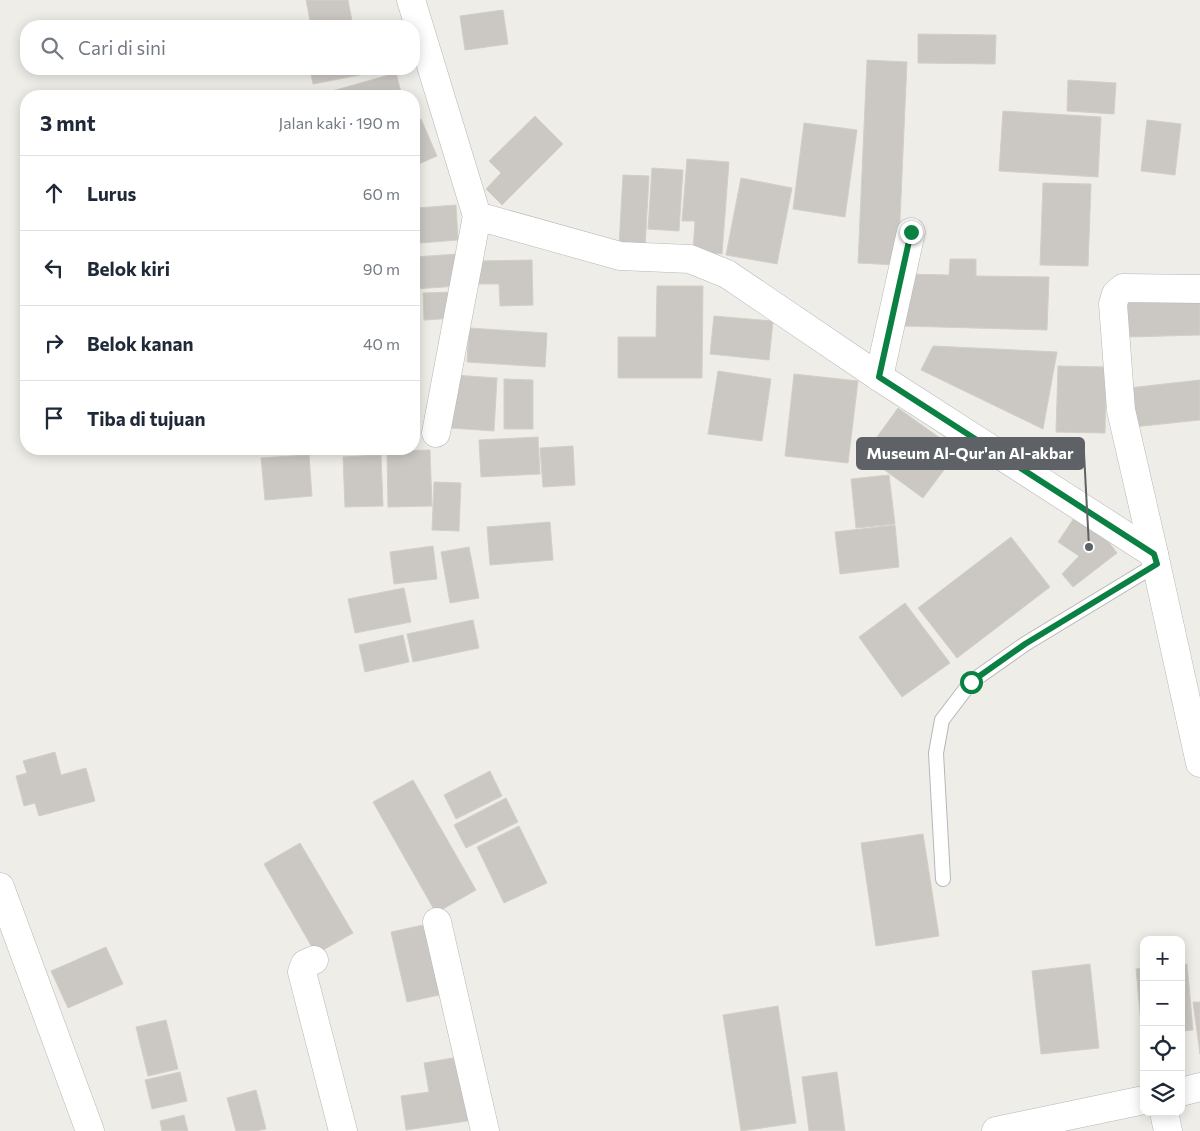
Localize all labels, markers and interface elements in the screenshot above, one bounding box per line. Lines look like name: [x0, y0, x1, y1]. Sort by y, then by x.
search box: [20, 20, 420, 75]
icon: search: [38, 34, 66, 62]
text: Cari di sini: [78, 36, 166, 59]
text: 3 mnt: [40, 110, 96, 135]
text: Jalan kaki · 190 m: [279, 113, 400, 132]
icon: ahead: [40, 179, 68, 207]
text: Lurus: [87, 182, 136, 205]
text: 60 m: [363, 184, 400, 203]
route end: [900, 221, 923, 244]
icon: left: [40, 254, 68, 282]
text: Belok kiri: [87, 257, 170, 280]
text: 90 m: [363, 259, 400, 278]
icon: right: [40, 329, 68, 357]
text: Belok kanan: [87, 332, 194, 355]
text: 40 m: [363, 334, 400, 353]
icon: arrive: [40, 404, 68, 432]
text: Tiba di tujuan: [87, 407, 205, 430]
callout: Museum Al-Qur'an Al-akbar: [857, 438, 1084, 469]
text: Museum Al-Qur'an Al-akbar: [866, 443, 1074, 462]
route start: [960, 671, 983, 694]
map controls: [1140, 936, 1185, 1116]
button: +: [1140, 936, 1185, 981]
button: −: [1140, 981, 1185, 1026]
button: locate: [1140, 1026, 1185, 1071]
button: layers: [1140, 1071, 1185, 1116]

